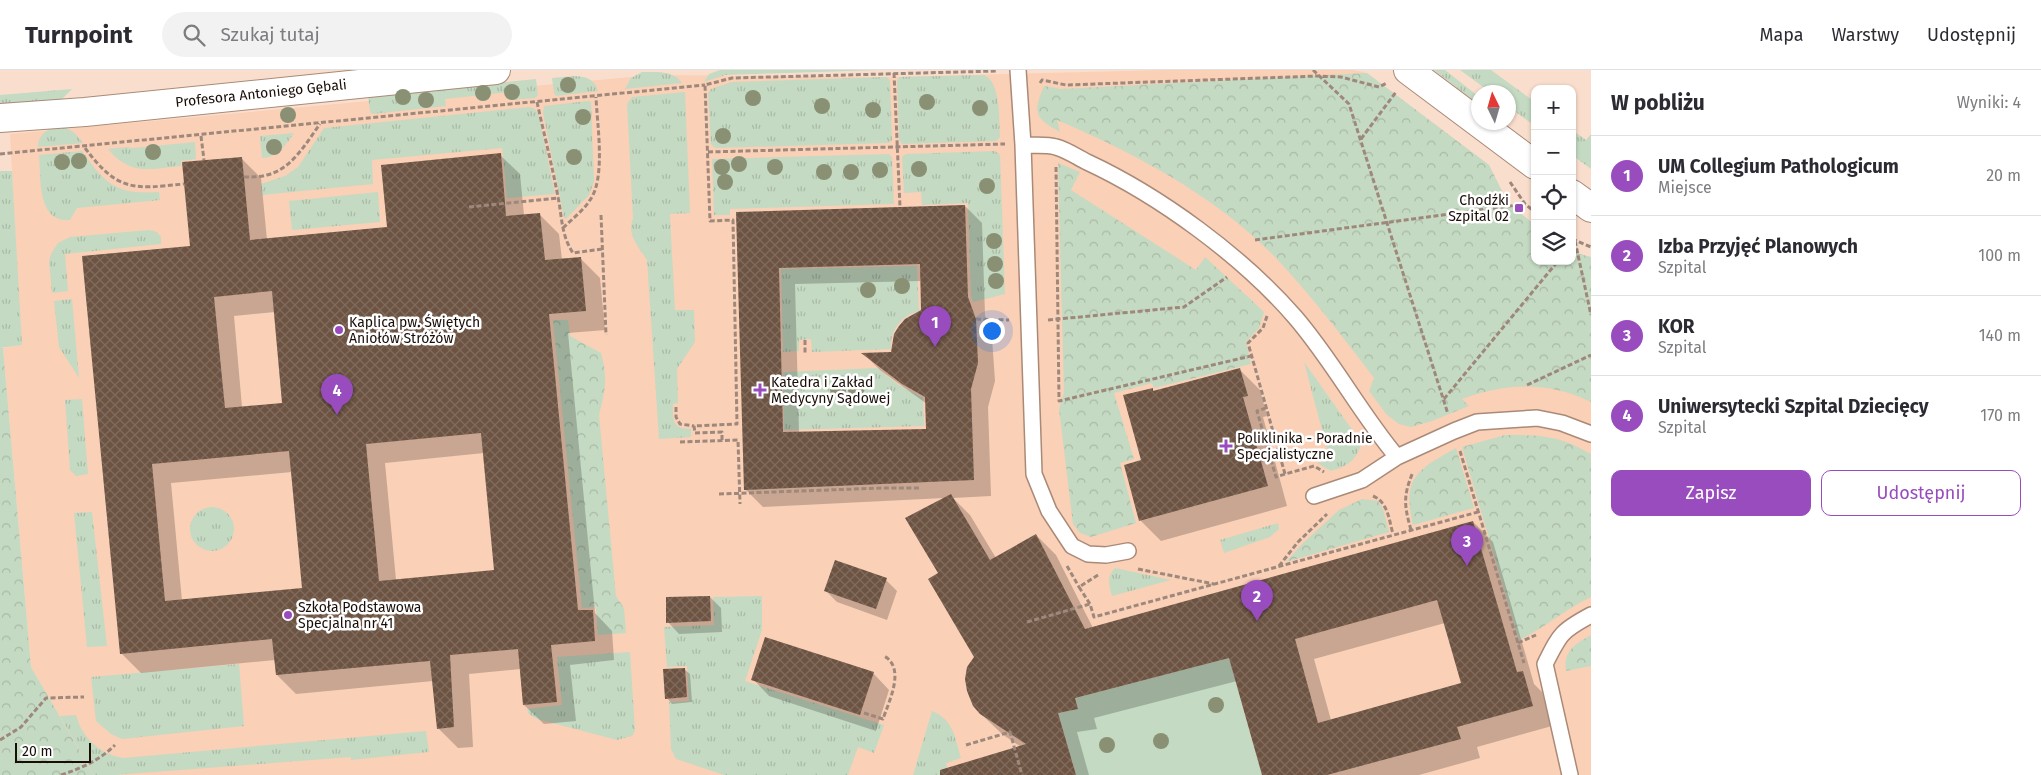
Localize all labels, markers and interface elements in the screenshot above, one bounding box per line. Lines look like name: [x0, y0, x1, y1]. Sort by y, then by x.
search box: [162, 12, 512, 57]
text: Turnpoint: [25, 21, 132, 49]
icon: search: [180, 21, 208, 49]
text: Szukaj tutaj: [220, 23, 320, 46]
text: Mapa: [1759, 24, 1804, 46]
text: Warstwy: [1832, 24, 1899, 46]
text: Udostępnij: [1927, 24, 2016, 46]
street label: Profesora Antoniego Gębali: [174, 76, 348, 111]
north arrow: [1471, 85, 1516, 130]
map controls: [1531, 85, 1576, 265]
button: +: [1531, 85, 1576, 130]
text: W pobliżu: [1611, 90, 1705, 116]
text: Wyniki: 4: [1957, 93, 2021, 112]
button: −: [1531, 130, 1576, 175]
text: UM Collegium Pathologicum: [1658, 155, 1899, 178]
text: 1: [1623, 166, 1631, 185]
text: 20 m: [1986, 166, 2021, 185]
button: locate: [1531, 175, 1576, 220]
text: Miejsce: [1658, 178, 1712, 197]
place label: Chodźki Szpital 02: [1448, 192, 1509, 225]
marker: Chodźki Szpital 02: [1513, 202, 1525, 214]
button: layers: [1531, 220, 1576, 265]
text: Izba Przyjęć Planowych: [1658, 235, 1858, 258]
text: 2: [1623, 246, 1631, 265]
text: 100 m: [1978, 246, 2021, 265]
text: Szpital: [1658, 258, 1706, 277]
pin: 1: [919, 306, 951, 347]
place label: Kaplica pw. Świętych Aniołów Stróżów: [349, 313, 480, 347]
text: KOR: [1658, 315, 1695, 338]
your location: [979, 318, 1005, 344]
marker: Kaplica pw. Świętych Aniołów Stróżów: [333, 324, 345, 336]
text: 3: [1623, 326, 1631, 345]
text: 140 m: [1979, 326, 2021, 345]
text: Szpital: [1658, 338, 1706, 357]
pin: 4: [321, 374, 353, 415]
place label: Katedra i Zakład Medycyny Sądowej: [771, 374, 890, 407]
marker: Katedra i Zakład Medycyny Sądowej: [753, 383, 767, 397]
text: Uniwersytecki Szpital Dziecięcy: [1658, 395, 1929, 418]
text: 4: [1622, 406, 1632, 425]
text: 170 m: [1980, 406, 2021, 425]
text: Szpital: [1658, 418, 1706, 437]
place label: Poliklinika - Poradnie Specjalistyczne: [1237, 430, 1373, 463]
marker: Poliklinika - Poradnie Specjalistyczne: [1219, 439, 1233, 453]
button: Zapisz: [1611, 470, 1811, 516]
button: Udostępnij: [1821, 470, 2021, 516]
pin: 3: [1451, 525, 1483, 566]
pin: 2: [1241, 580, 1273, 621]
place label: Szkoła Podstawowa Specjalna nr 41: [298, 599, 421, 632]
marker: Szkoła Podstawowa Specjalna nr 41: [282, 609, 294, 621]
scale bar: [15, 740, 91, 763]
text: 20 m: [22, 743, 52, 760]

